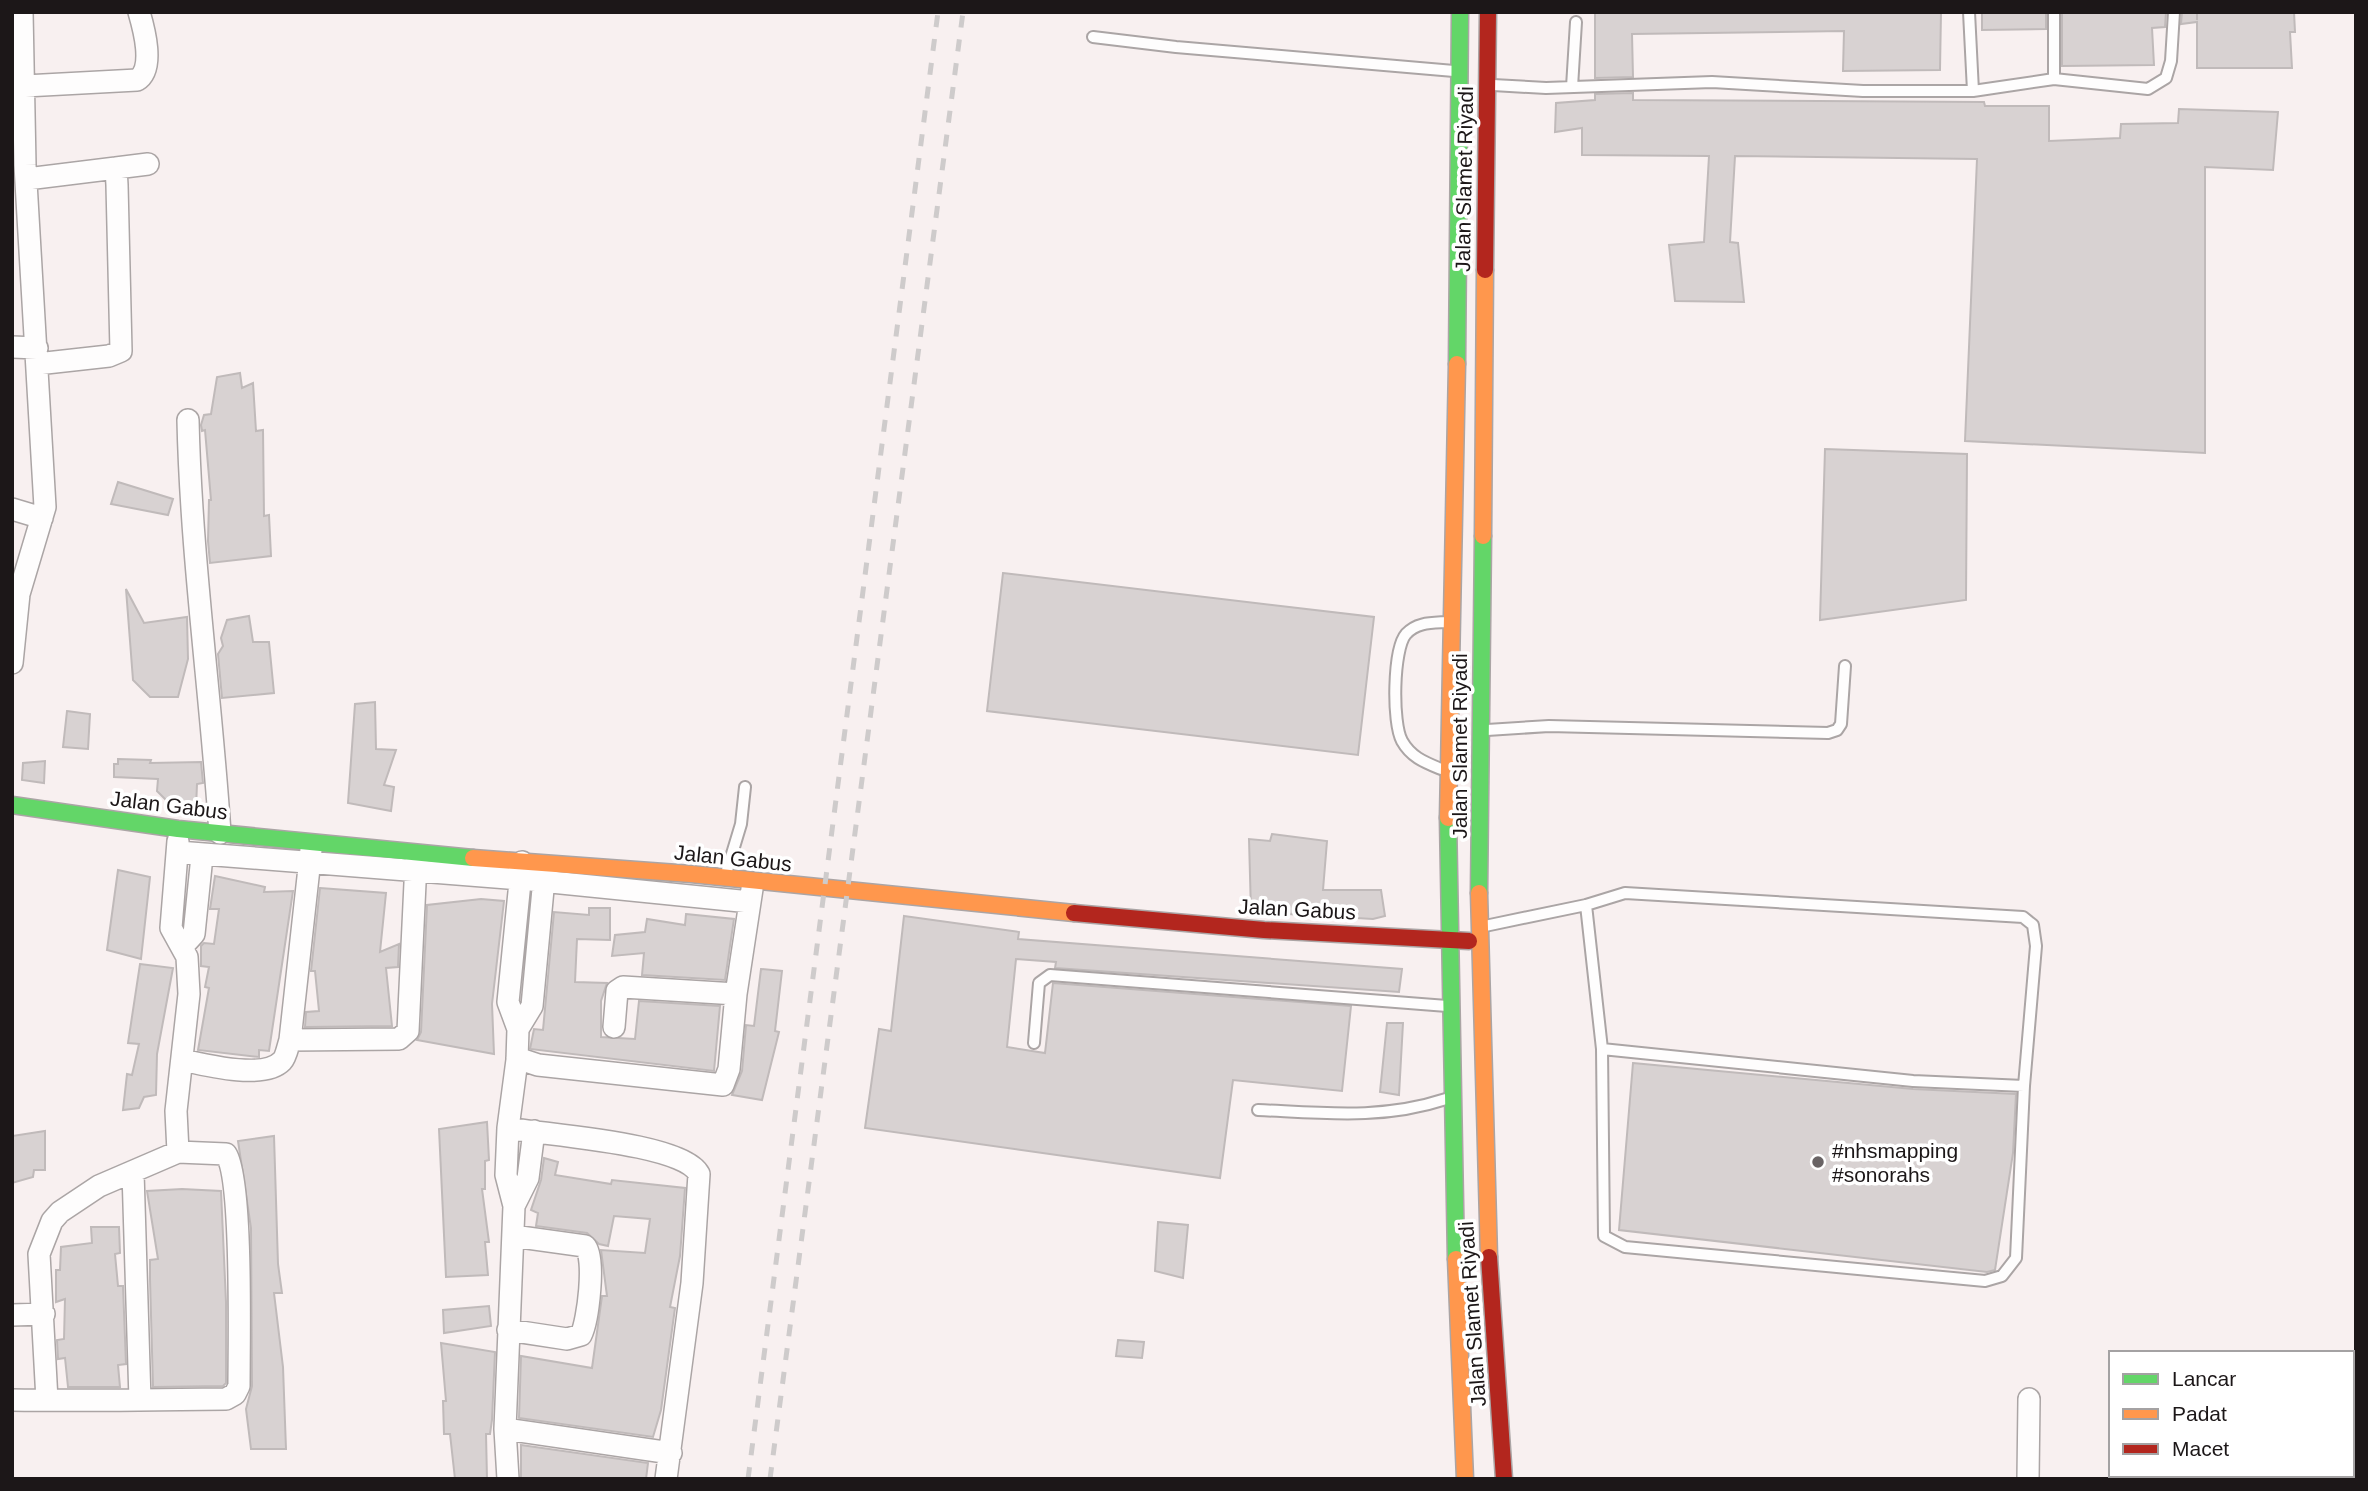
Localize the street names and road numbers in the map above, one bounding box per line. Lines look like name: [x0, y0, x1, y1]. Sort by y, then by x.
street label: Jalan Slamet Riyadi: [1451, 86, 1477, 272]
street label: Jalan Slamet Riyadi: [1448, 653, 1471, 839]
street label: Jalan Gabus: [109, 786, 229, 824]
street label: Jalan Gabus: [673, 840, 793, 876]
street label: Jalan Gabus: [1238, 894, 1356, 924]
street label: Jalan Slamet Riyadi: [1454, 1221, 1490, 1407]

